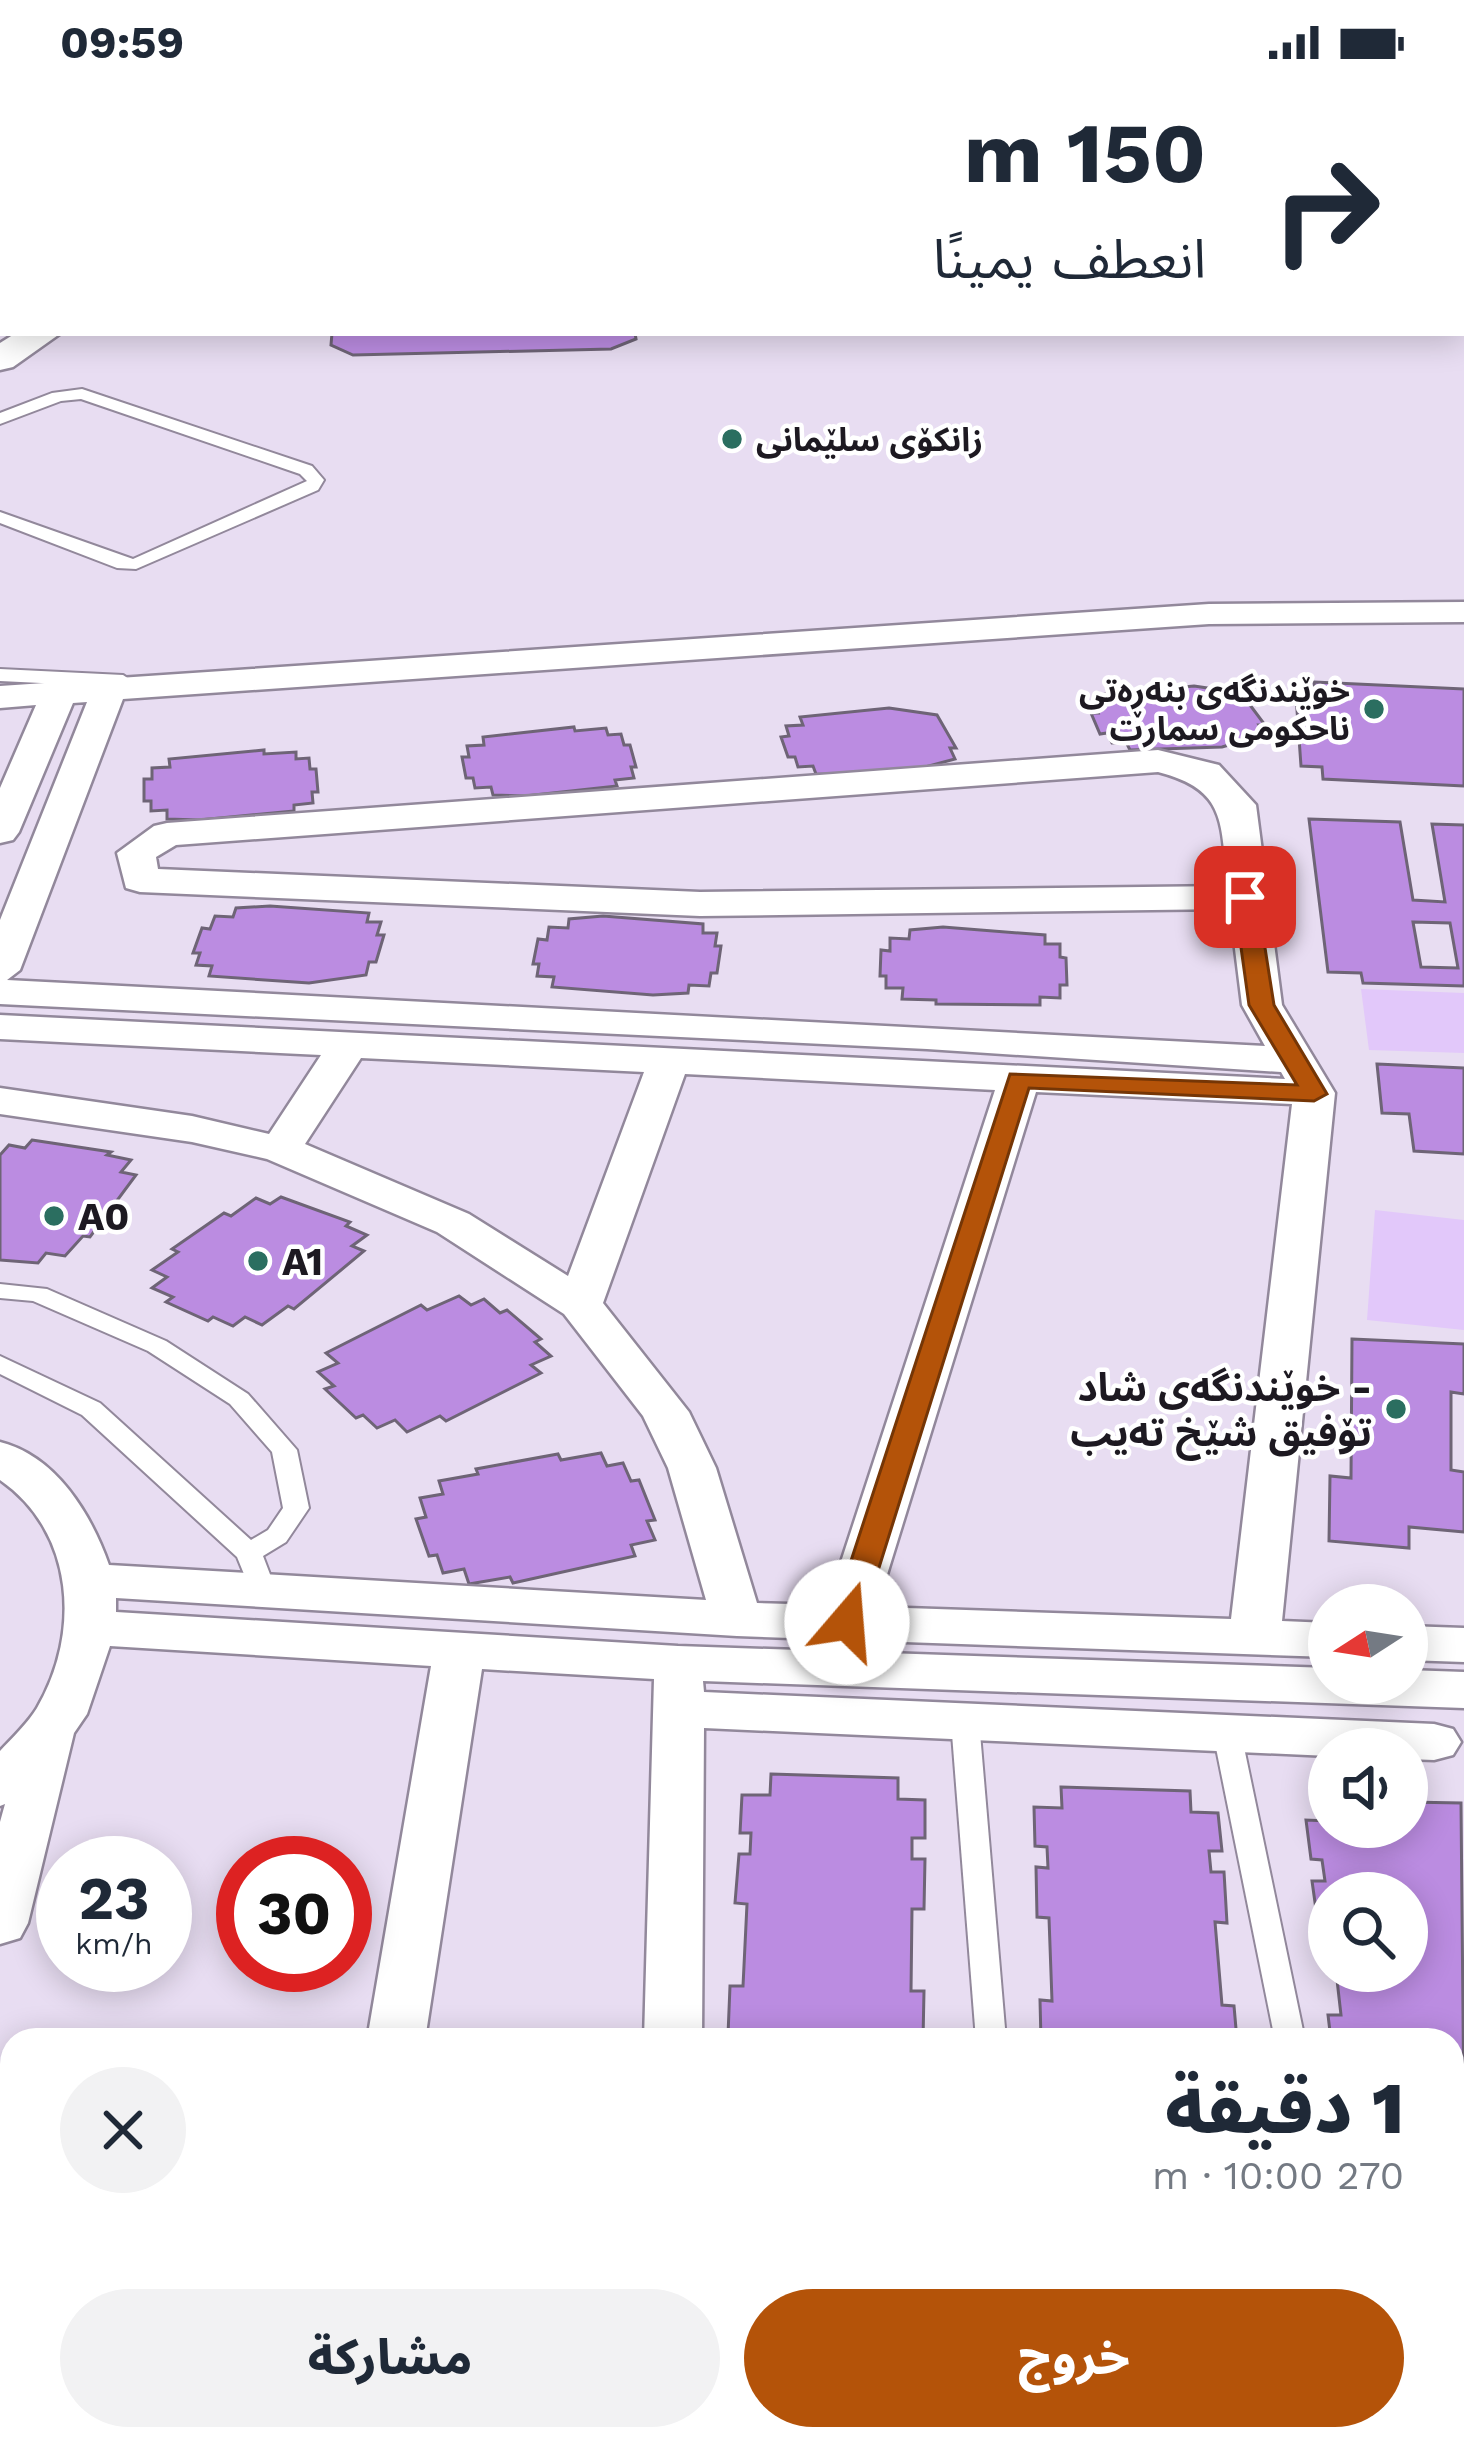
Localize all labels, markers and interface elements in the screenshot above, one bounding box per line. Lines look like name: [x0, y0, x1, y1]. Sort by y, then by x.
text: 09:59: [60, 16, 184, 69]
text: 150 m: [964, 104, 1206, 202]
icon: right: [1248, 132, 1404, 288]
text: انعطف يمينًا: [933, 228, 1206, 291]
place label: زانکۆی سلێمانی: [756, 420, 983, 459]
marker: زانکۆی سلێمانی: [719, 426, 745, 452]
place label: خوێندنگەی بنەڕەتی ناحکومی سمارت: [1079, 671, 1350, 748]
marker: خوێندنگەی بنەڕەتی ناحکومی سمارت: [1361, 696, 1387, 722]
pin: [1194, 846, 1296, 948]
icon: arrive: [1212, 864, 1278, 930]
place label: A0: [78, 1194, 129, 1239]
marker: A0: [41, 1203, 67, 1229]
place label: A1: [282, 1239, 323, 1284]
marker: A1: [245, 1248, 271, 1274]
place label: خوێندنگەی شاد - تۆفیق شێخ تەیب: [1070, 1365, 1372, 1461]
marker: خوێندنگەی شاد - تۆفیق شێخ تەیب: [1383, 1396, 1409, 1422]
position arrow: [784, 1559, 910, 1685]
north arrow: [1308, 1584, 1428, 1704]
map controls: [1308, 1584, 1428, 1992]
button: sound: [1308, 1728, 1428, 1848]
speed limit sign: 30: [216, 1836, 372, 1992]
text: 23: [78, 1863, 150, 1934]
button: search: [1308, 1872, 1428, 1992]
text: km/h: [75, 1926, 153, 1961]
text: 1 دقيقة: [1165, 2066, 1404, 2150]
button: close: [60, 2067, 186, 2193]
text: 270 m · 10:00: [1152, 2153, 1404, 2198]
button: مشاركة: [60, 2289, 720, 2427]
button: خروج: [744, 2289, 1404, 2427]

